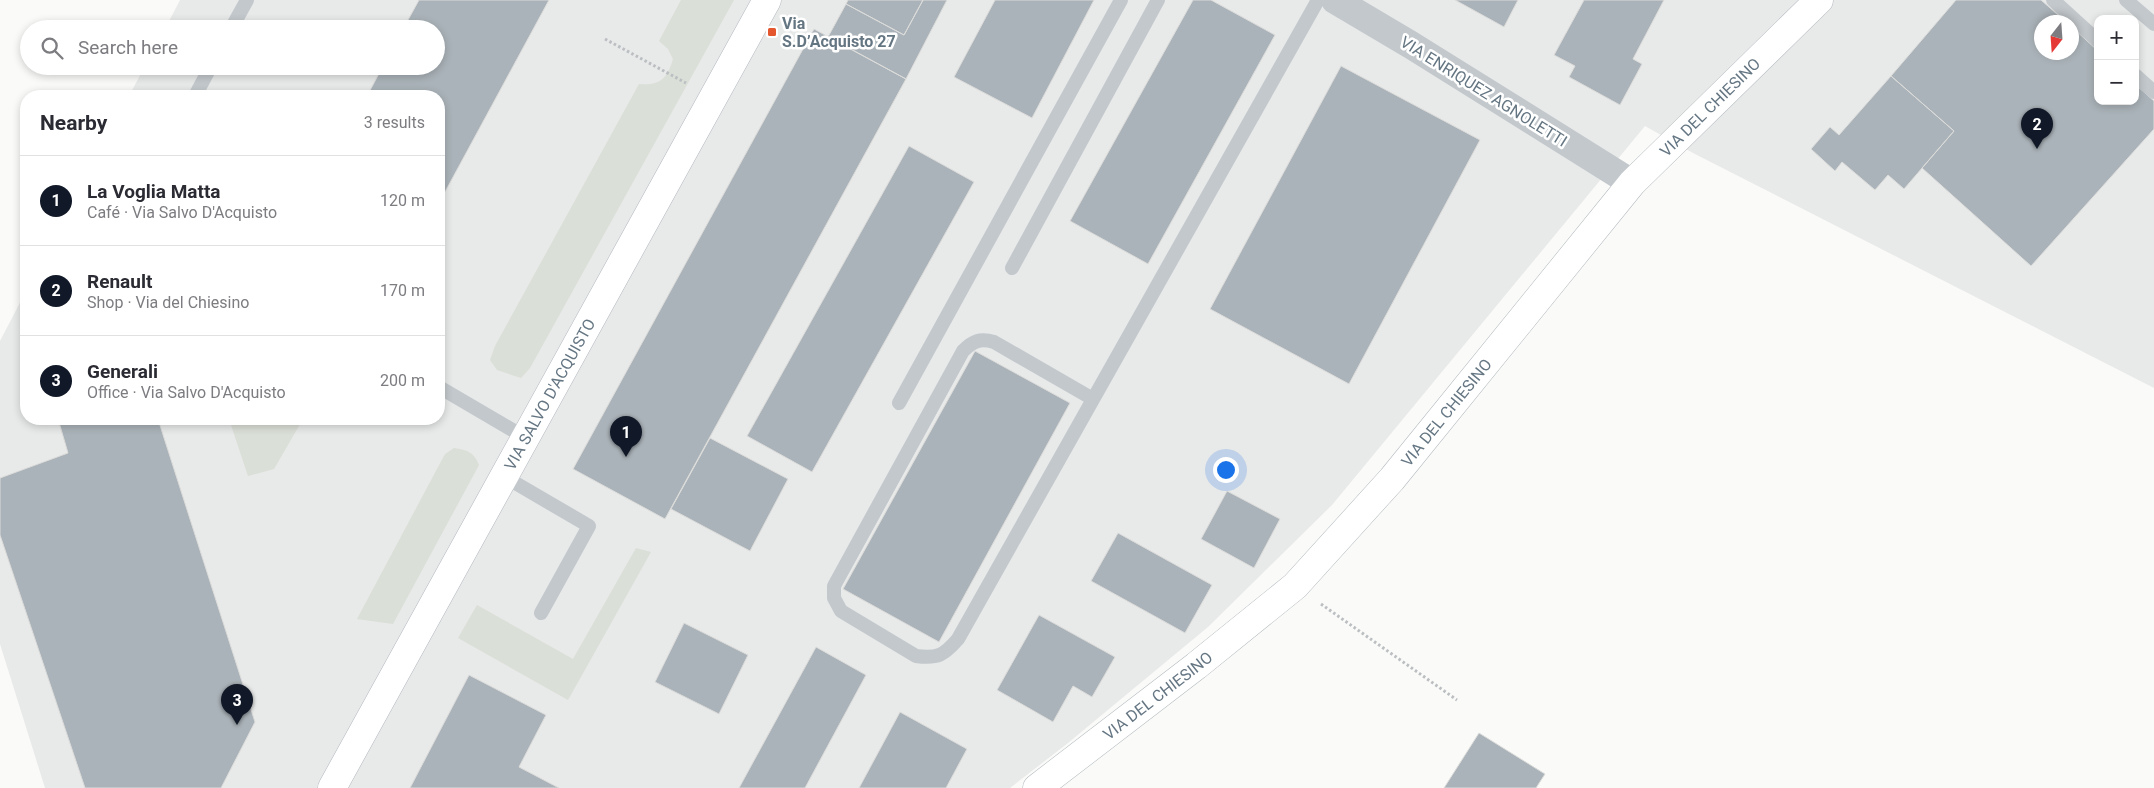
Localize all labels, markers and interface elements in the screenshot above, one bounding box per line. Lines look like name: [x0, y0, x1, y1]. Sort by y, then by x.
place label: Via S.D’Acquisto 27: [782, 14, 896, 51]
north arrow: [2034, 15, 2079, 60]
map controls: [2094, 15, 2139, 105]
button: +: [2094, 15, 2139, 60]
search box: [20, 20, 445, 75]
marker: Via S.D’Acquisto 27: [766, 26, 778, 38]
street label: VIA ENRIQUEZ AGNOLETTI: [1397, 32, 1571, 151]
icon: search: [38, 34, 66, 62]
text: Search here: [78, 36, 178, 59]
street label: VIA DEL CHIESINO: [1656, 54, 1764, 161]
button: −: [2094, 60, 2139, 105]
pin: 2: [2021, 108, 2053, 149]
text: Nearby: [40, 111, 107, 135]
text: 3 results: [364, 113, 425, 132]
text: La Voglia Matta: [87, 180, 221, 203]
text: 1: [51, 191, 61, 210]
text: 120 m: [380, 191, 425, 210]
text: Café · Via Salvo D'Acquisto: [87, 203, 277, 222]
text: Renault: [87, 270, 152, 293]
text: 2: [51, 281, 61, 300]
text: 170 m: [380, 281, 425, 300]
text: Shop · Via del Chiesino: [87, 293, 249, 312]
street label: VIA SALVO D'ACQUISTO: [500, 315, 599, 473]
street label: VIA DEL CHIESINO: [1397, 355, 1496, 470]
text: Generali: [87, 360, 158, 383]
text: 3: [51, 371, 61, 390]
text: 200 m: [380, 371, 425, 390]
text: Office · Via Salvo D'Acquisto: [87, 383, 286, 402]
pin: 1: [610, 416, 642, 457]
your location: [1213, 457, 1239, 483]
street label: VIA DEL CHIESINO: [1099, 648, 1216, 744]
pin: 3: [221, 684, 253, 725]

